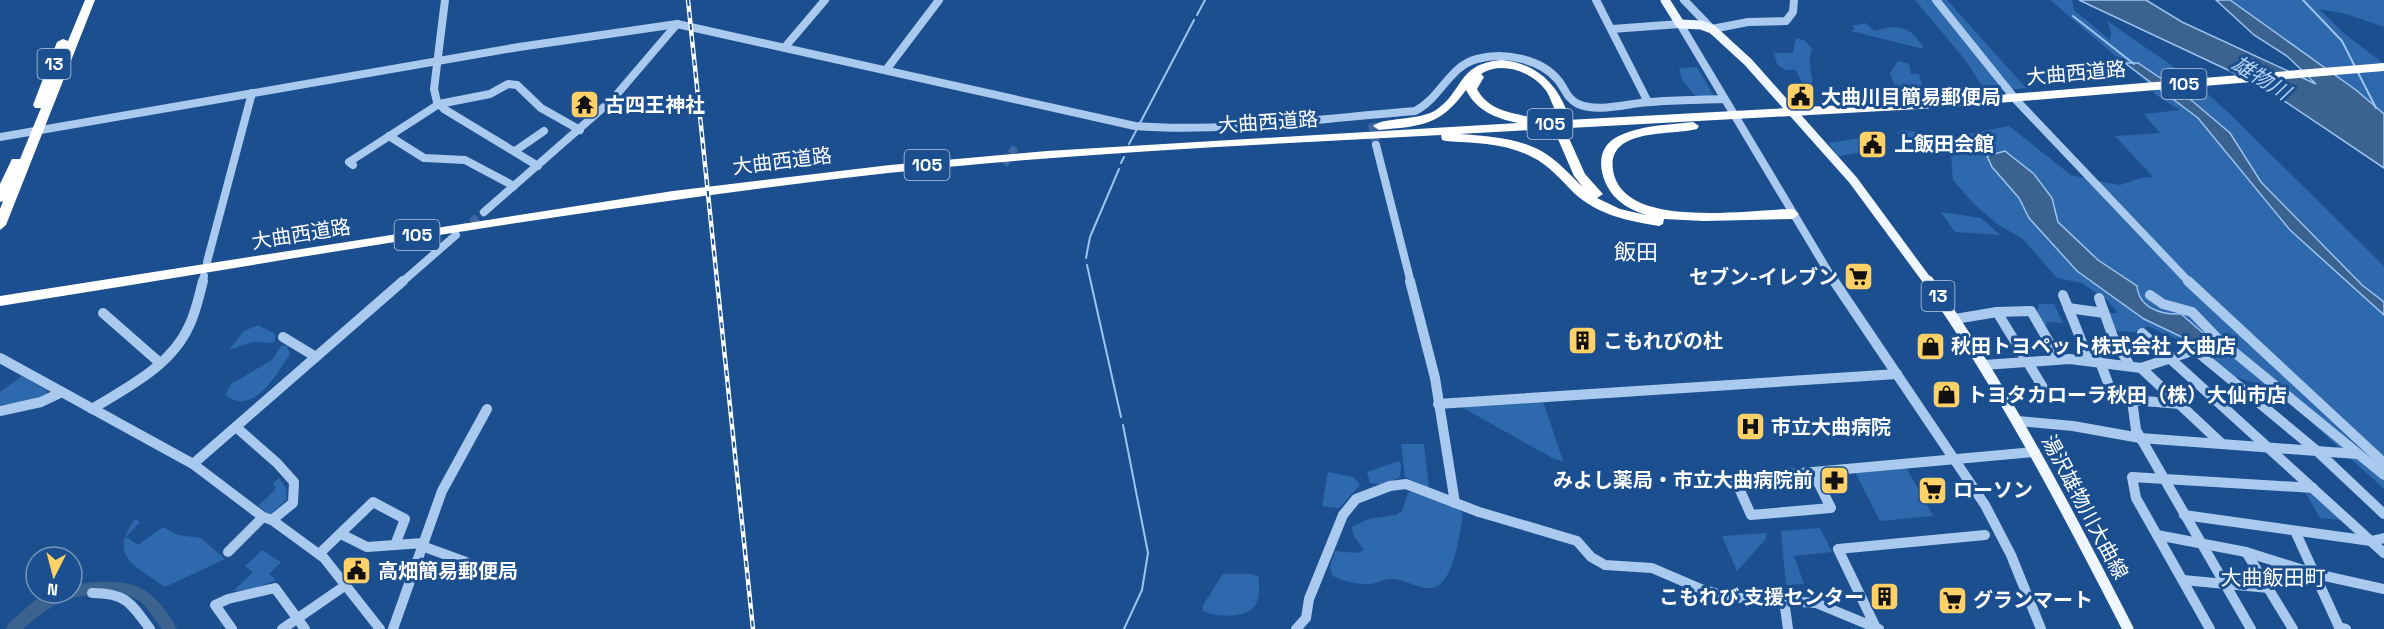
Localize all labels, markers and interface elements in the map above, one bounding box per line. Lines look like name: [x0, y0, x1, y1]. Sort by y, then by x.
road number: 13: [38, 49, 70, 79]
water label: 雄物川: [2227, 49, 2297, 107]
street label: 大曲西道路: [2025, 56, 2127, 90]
road number: 105: [2162, 69, 2206, 99]
public building icon: 大曲川目簡易郵便局: [1784, 81, 1816, 113]
place label: 大曲川目簡易郵便局: [1821, 84, 2001, 110]
temple icon: 古四王神社: [568, 89, 600, 121]
place label: 古四王神社: [605, 92, 705, 118]
street label: 大曲西道路: [1217, 106, 1319, 138]
road number: 105: [1528, 109, 1572, 139]
public building icon: 上飯田会館: [1857, 128, 1889, 160]
place label: 上飯田会館: [1894, 131, 1994, 157]
street label: 大曲西道路: [731, 142, 833, 180]
road number: 105: [904, 150, 950, 180]
street label: 大曲西道路: [250, 213, 352, 255]
road number: 105: [394, 220, 440, 250]
district label: 飯田: [1614, 238, 1658, 266]
supermarket icon: セブン-イレブン: [1843, 261, 1875, 293]
place label: セブン-イレブン: [1689, 264, 1838, 290]
road number: 13: [1922, 281, 1954, 311]
building icon: こもれびの杜: [1566, 325, 1598, 357]
place label: こもれびの杜: [1603, 328, 1723, 354]
shop icon: 秋田トヨペット株式会社 大曲店: [1914, 330, 1946, 362]
place label: 秋田トヨペット株式会社 大曲店: [1951, 333, 2236, 359]
shop icon: トヨタカローラ秋田（株）大仙市店: [1930, 379, 1962, 411]
place label: トヨタカローラ秋田（株）大仙市店: [1967, 382, 2287, 408]
hospital icon: 市立大曲病院: [1734, 411, 1766, 443]
place label: 市立大曲病院: [1771, 414, 1891, 440]
street label: 湯沢雄物川大曲線: [2036, 430, 2134, 584]
pharmacy icon: みよし薬局・市立大曲病院前: [1818, 464, 1850, 496]
place label: みよし薬局・市立大曲病院前: [1553, 467, 1813, 493]
supermarket icon: ローソン: [1916, 474, 1948, 506]
place label: ローソン: [1953, 477, 2033, 503]
north arrow: [24, 545, 84, 605]
public building icon: 高畑簡易郵便局: [341, 555, 373, 587]
place label: 高畑簡易郵便局: [378, 558, 518, 584]
district label: 大曲飯田町: [2221, 564, 2326, 591]
text: N: [46, 578, 59, 600]
building icon: こもれび 支援センター: [1869, 581, 1901, 613]
place label: こもれび 支援センター: [1659, 584, 1864, 610]
supermarket icon: グランマート: [1936, 584, 1968, 616]
place label: グランマート: [1973, 587, 2093, 613]

